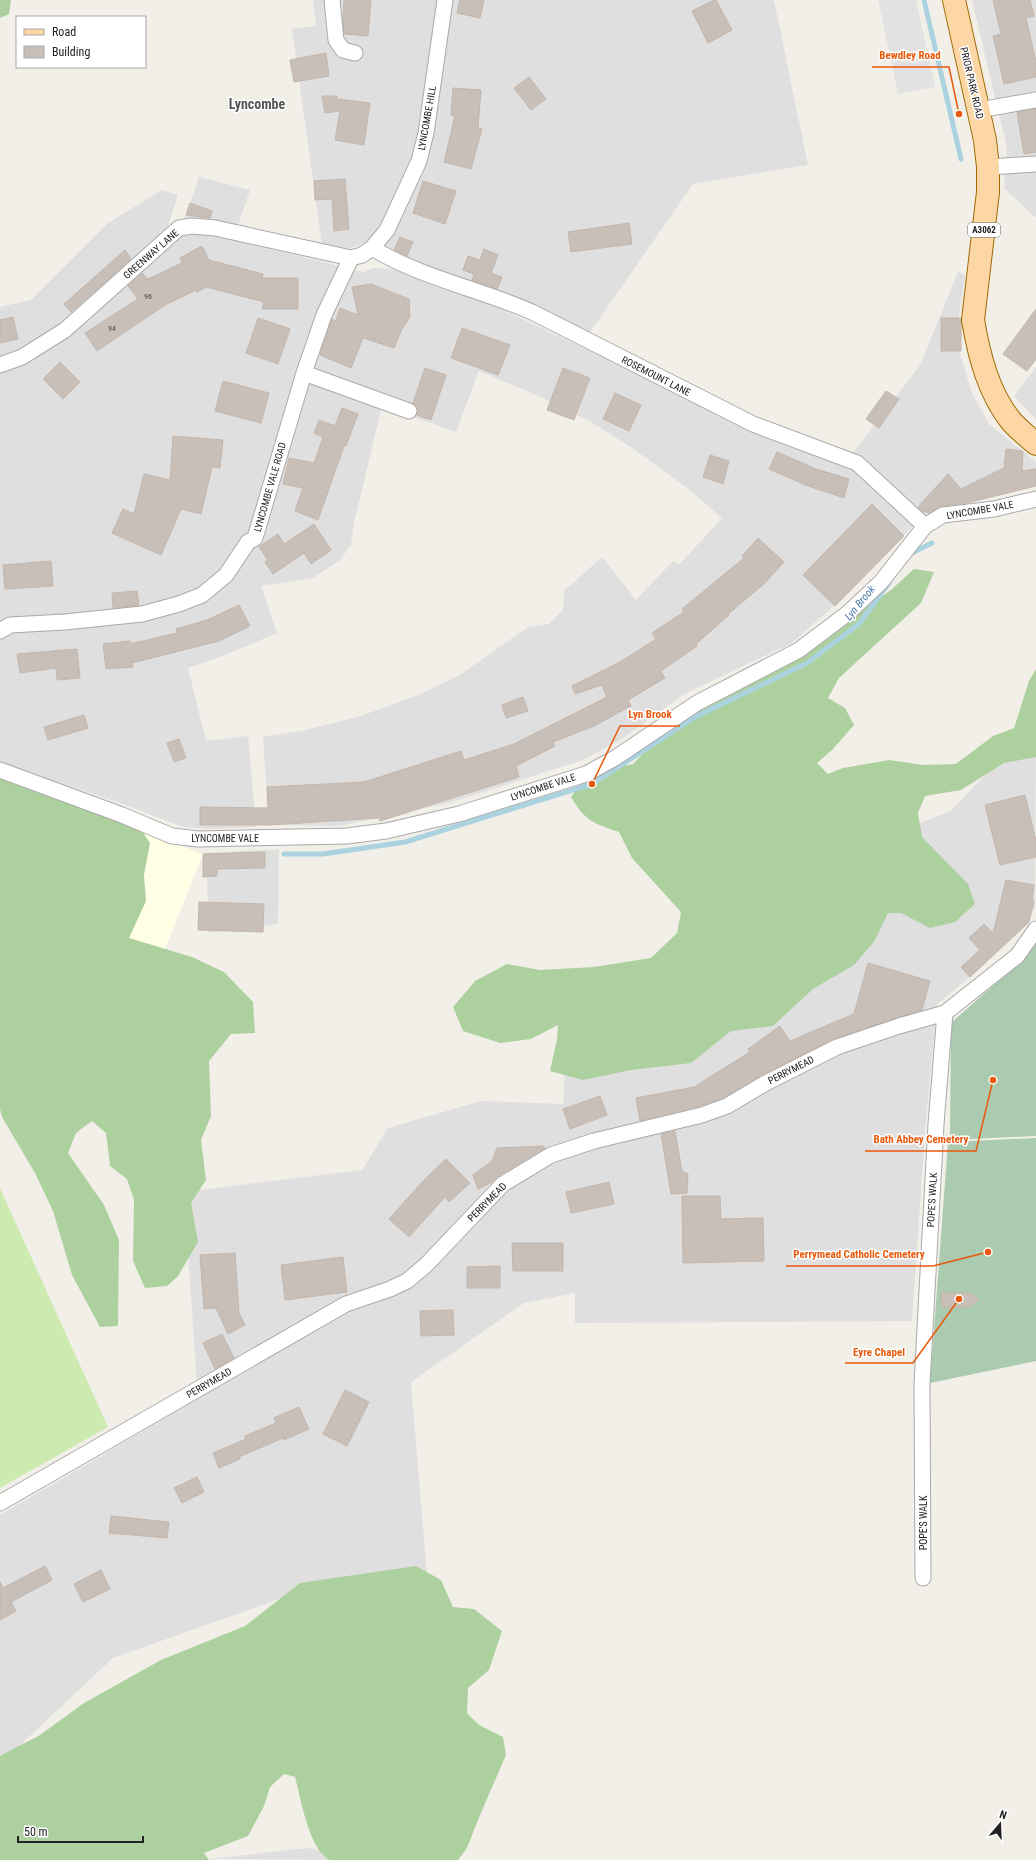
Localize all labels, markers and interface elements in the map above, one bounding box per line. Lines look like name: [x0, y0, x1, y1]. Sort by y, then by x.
legend: [16, 16, 146, 68]
text: Road: [52, 25, 76, 39]
callout: Bewdley Road: [872, 44, 949, 67]
text: Building: [52, 45, 90, 59]
street label: PRIOR PARK ROAD: [958, 46, 986, 120]
text: Bewdley Road: [879, 49, 941, 62]
street label: LYNCOMBE HILL: [416, 85, 438, 151]
district label: Lyncombe: [229, 96, 285, 112]
road number: A3062: [968, 223, 1000, 237]
street label: GREENWAY LANE: [121, 227, 181, 281]
house number: 96: [144, 292, 152, 301]
house number: 94: [108, 324, 116, 333]
street label: ROSEMOUNT LANE: [620, 354, 692, 398]
street label: LYNCOMBE VALE ROAD: [252, 441, 288, 533]
street label: LYNCOMBE VALE: [946, 499, 1014, 521]
water label: Lyn Brook: [842, 583, 878, 623]
callout: Lyn Brook: [620, 703, 680, 726]
text: Lyn Brook: [628, 708, 672, 721]
street label: LYNCOMBE VALE: [509, 771, 577, 803]
street label: LYNCOMBE VALE: [191, 833, 259, 844]
street label: PERRYMEAD: [766, 1054, 816, 1086]
callout: Bath Abbey Cemetery: [865, 1128, 976, 1151]
text: Bath Abbey Cemetery: [874, 1133, 969, 1146]
street label: POPE'S WALK: [925, 1172, 939, 1228]
street label: PERRYMEAD: [465, 1180, 509, 1224]
callout: Perrymead Catholic Cemetery: [786, 1243, 933, 1266]
text: Perrymead Catholic Cemetery: [793, 1248, 925, 1261]
callout: Eyre Chapel: [845, 1340, 913, 1363]
text: Eyre Chapel: [853, 1346, 905, 1359]
street label: PERRYMEAD: [185, 1366, 234, 1400]
street label: POPE'S WALK: [918, 1495, 929, 1550]
north arrow: [980, 1804, 1020, 1844]
text: N: [998, 1808, 1009, 1822]
scale bar: [18, 1818, 143, 1844]
text: 50 m: [24, 1825, 48, 1839]

